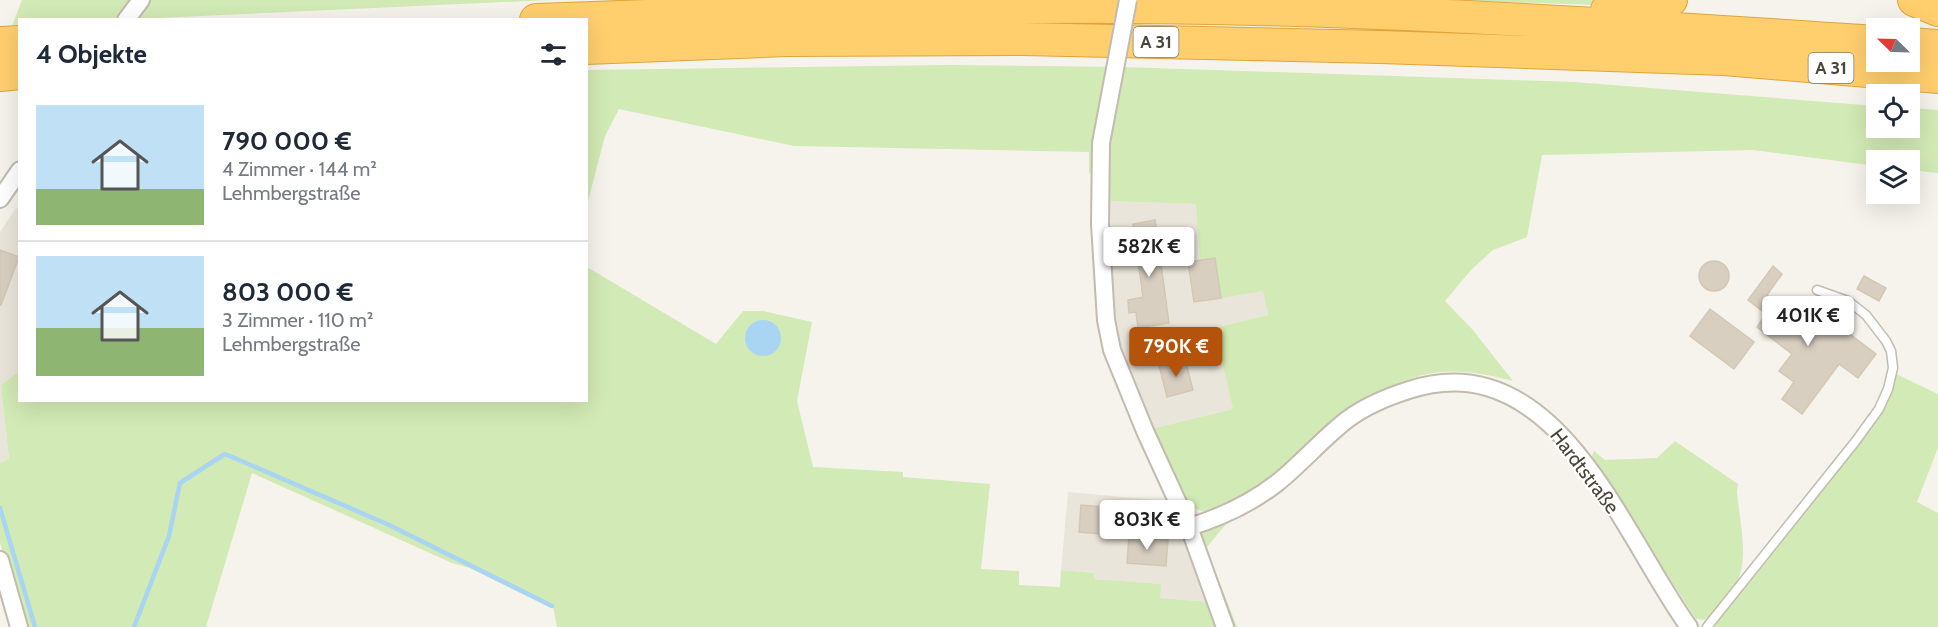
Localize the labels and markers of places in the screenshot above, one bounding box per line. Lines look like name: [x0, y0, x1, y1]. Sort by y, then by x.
pin: 582K €: [1100, 227, 1198, 278]
pin: 401K €: [1759, 296, 1857, 347]
pin: 790K €: [1127, 327, 1225, 378]
pin: 803K €: [1098, 500, 1196, 551]

